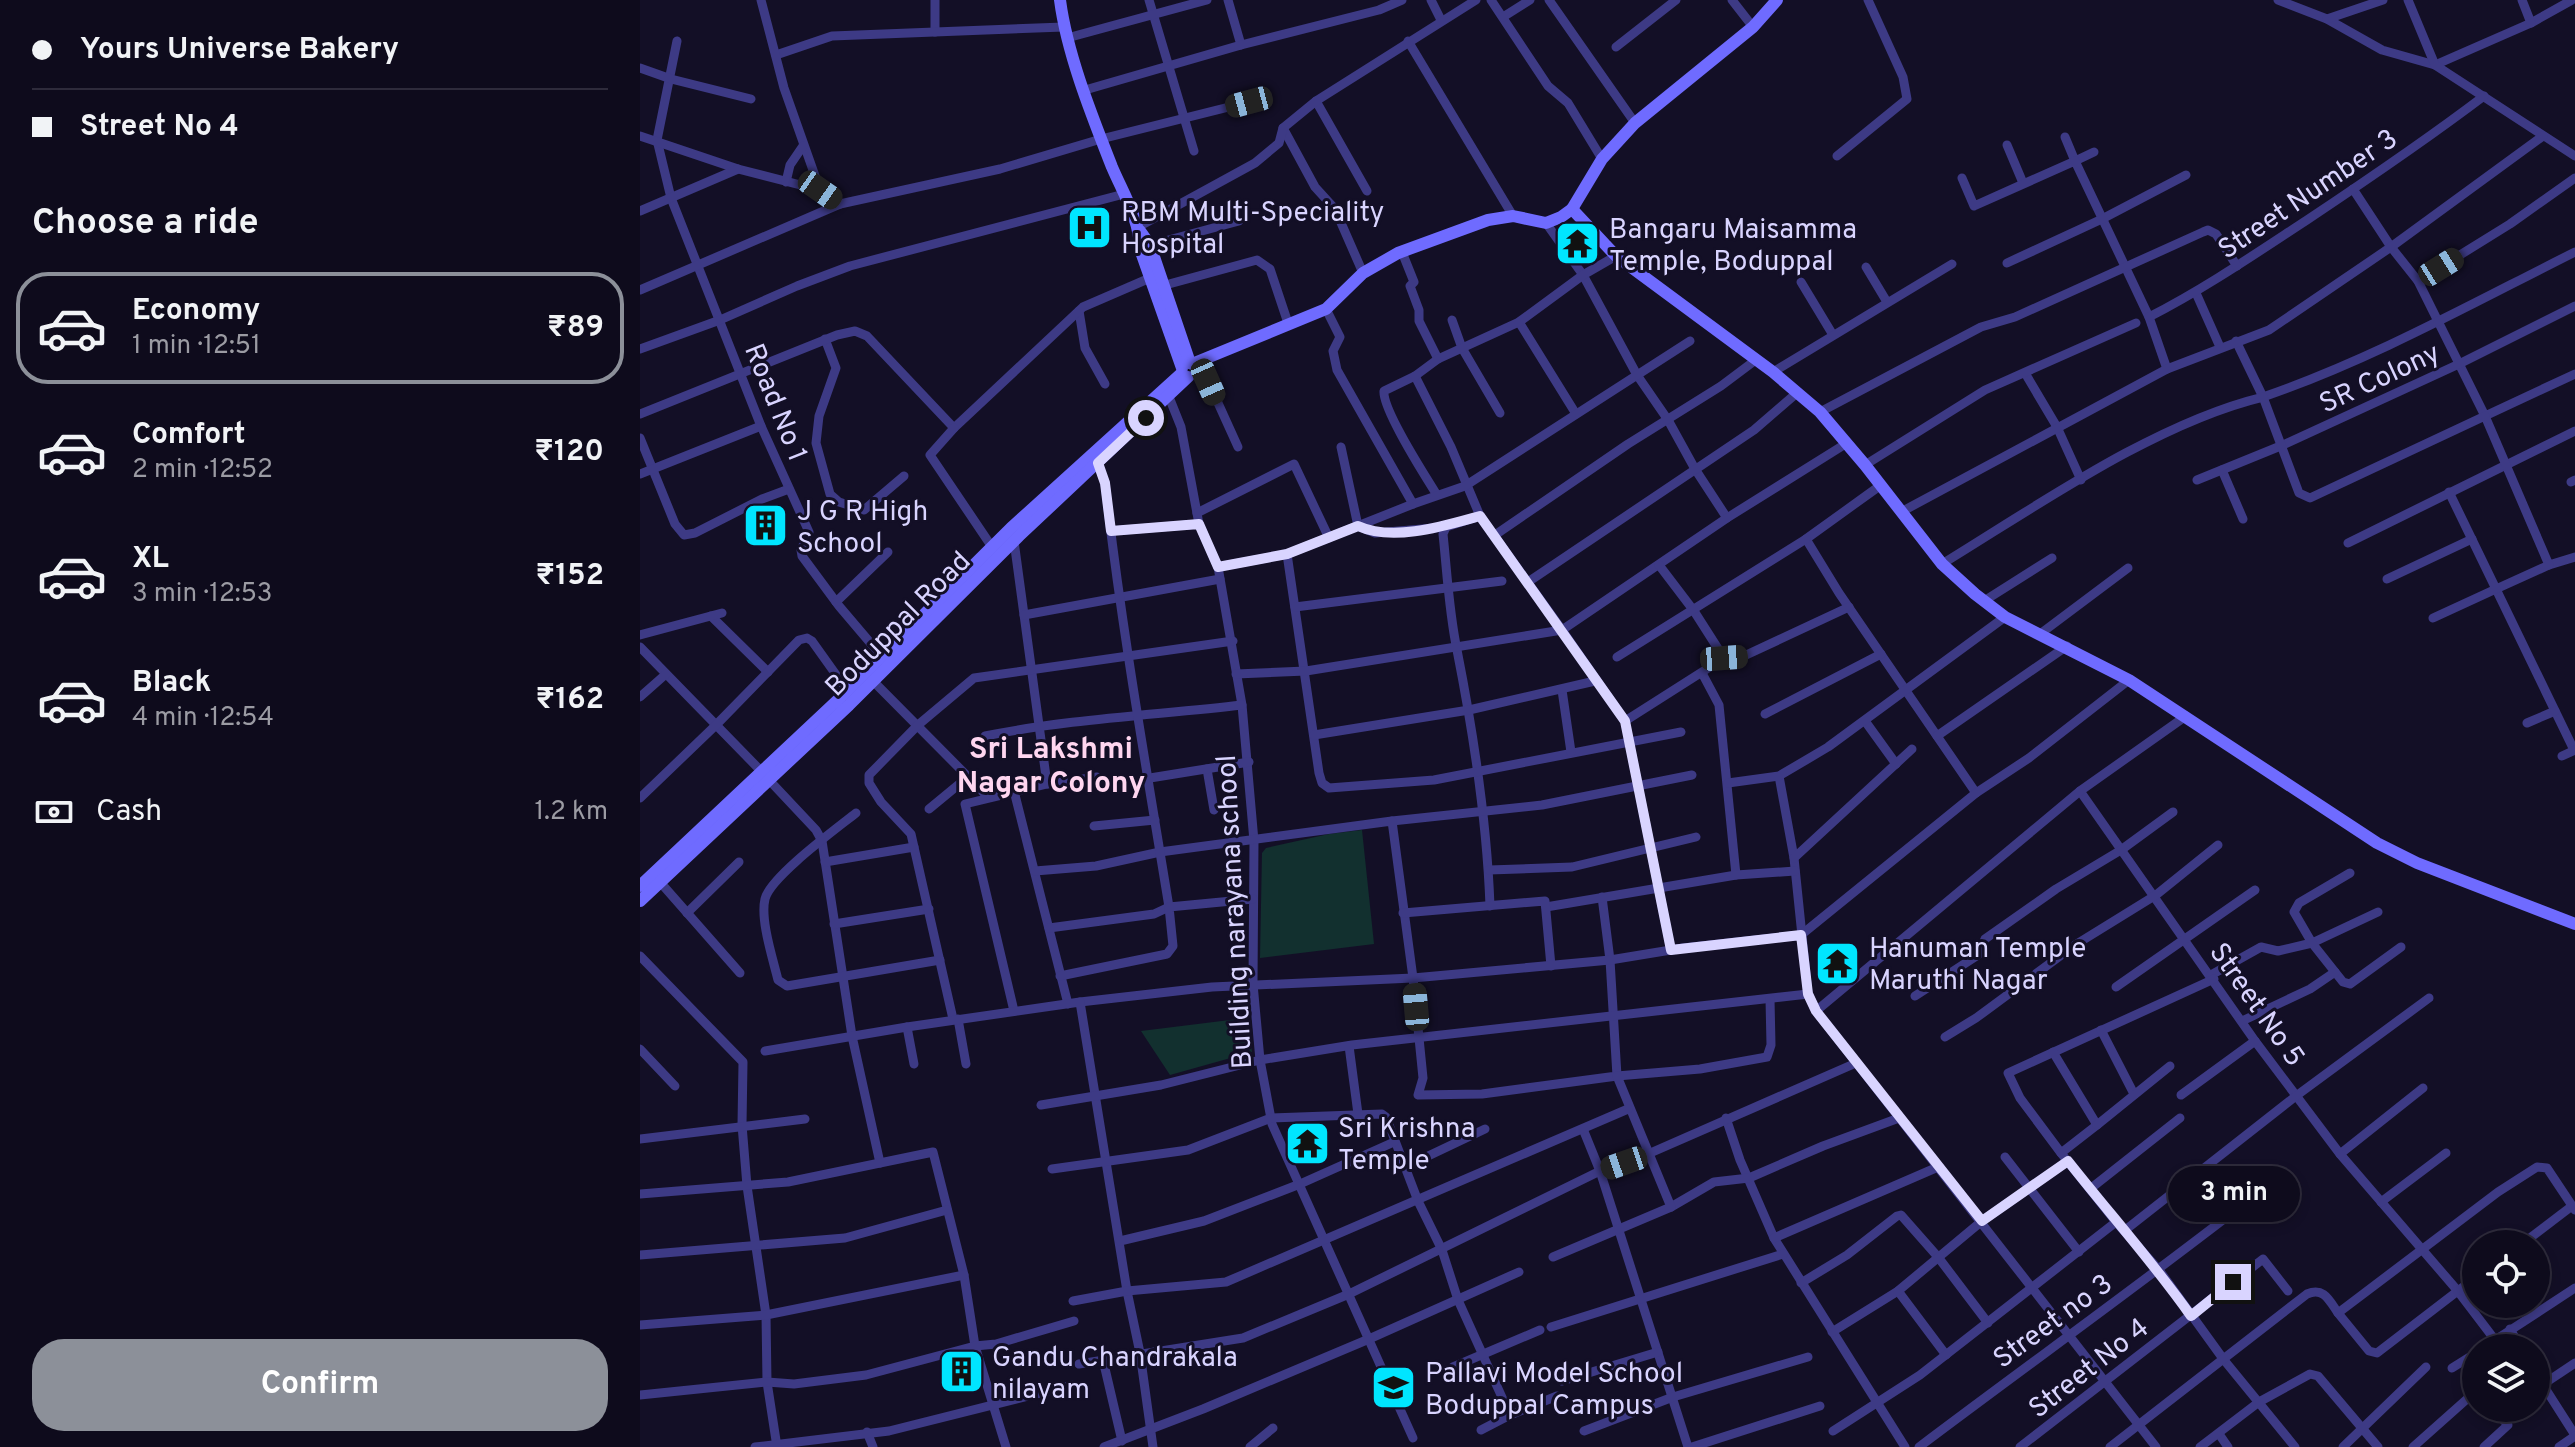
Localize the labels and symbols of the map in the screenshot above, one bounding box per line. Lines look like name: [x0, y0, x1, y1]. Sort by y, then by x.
car: [1223, 84, 1275, 120]
street label: Street Number 3: [2212, 122, 2405, 269]
car: [793, 166, 847, 214]
place label: RBM Multi-Speciality Hospital: [1121, 196, 1384, 264]
hospital icon: RBM Multi-Speciality Hospital: [1066, 203, 1114, 251]
place label: Bangaru Maisamma Temple, Boduppal: [1609, 213, 1857, 281]
temple icon: Bangaru Maisamma Temple, Boduppal: [1554, 220, 1602, 268]
car: [2414, 244, 2468, 290]
street label: SR Colony: [2314, 336, 2446, 423]
street label: Road No 1: [734, 339, 814, 467]
car: [1187, 355, 1229, 409]
route start: [1128, 400, 1164, 436]
place label: J G R High School: [797, 495, 928, 563]
building icon: J G R High School: [742, 502, 790, 550]
street label: Boduppal Road: [819, 545, 980, 706]
car: [1699, 644, 1749, 672]
district label: Sri Lakshmi Nagar Colony: [957, 732, 1145, 803]
street label: Building narayana school: [1210, 754, 1262, 1070]
place label: Hanuman Temple Maruthi Nagar: [1869, 932, 2086, 1000]
street label: Street No 5: [2200, 937, 2311, 1075]
temple icon: Hanuman Temple Maruthi Nagar: [1814, 939, 1862, 987]
car: [1402, 982, 1430, 1032]
place label: Sri Krishna Temple: [1338, 1112, 1475, 1180]
temple icon: Sri Krishna Temple: [1283, 1119, 1331, 1167]
car: [1597, 1144, 1651, 1182]
callout: 3 min: [2167, 1166, 2299, 1222]
route end: [2215, 1264, 2251, 1300]
street label: Street no 3: [1987, 1267, 2121, 1378]
street label: Street No 4: [2022, 1311, 2157, 1428]
place label: Gandu Chandrakala nilayam: [992, 1341, 1238, 1409]
building icon: Gandu Chandrakala nilayam: [937, 1348, 985, 1396]
place label: Pallavi Model School Boduppal Campus: [1425, 1357, 1683, 1425]
school or university icon: Pallavi Model School Boduppal Campus: [1370, 1364, 1418, 1412]

